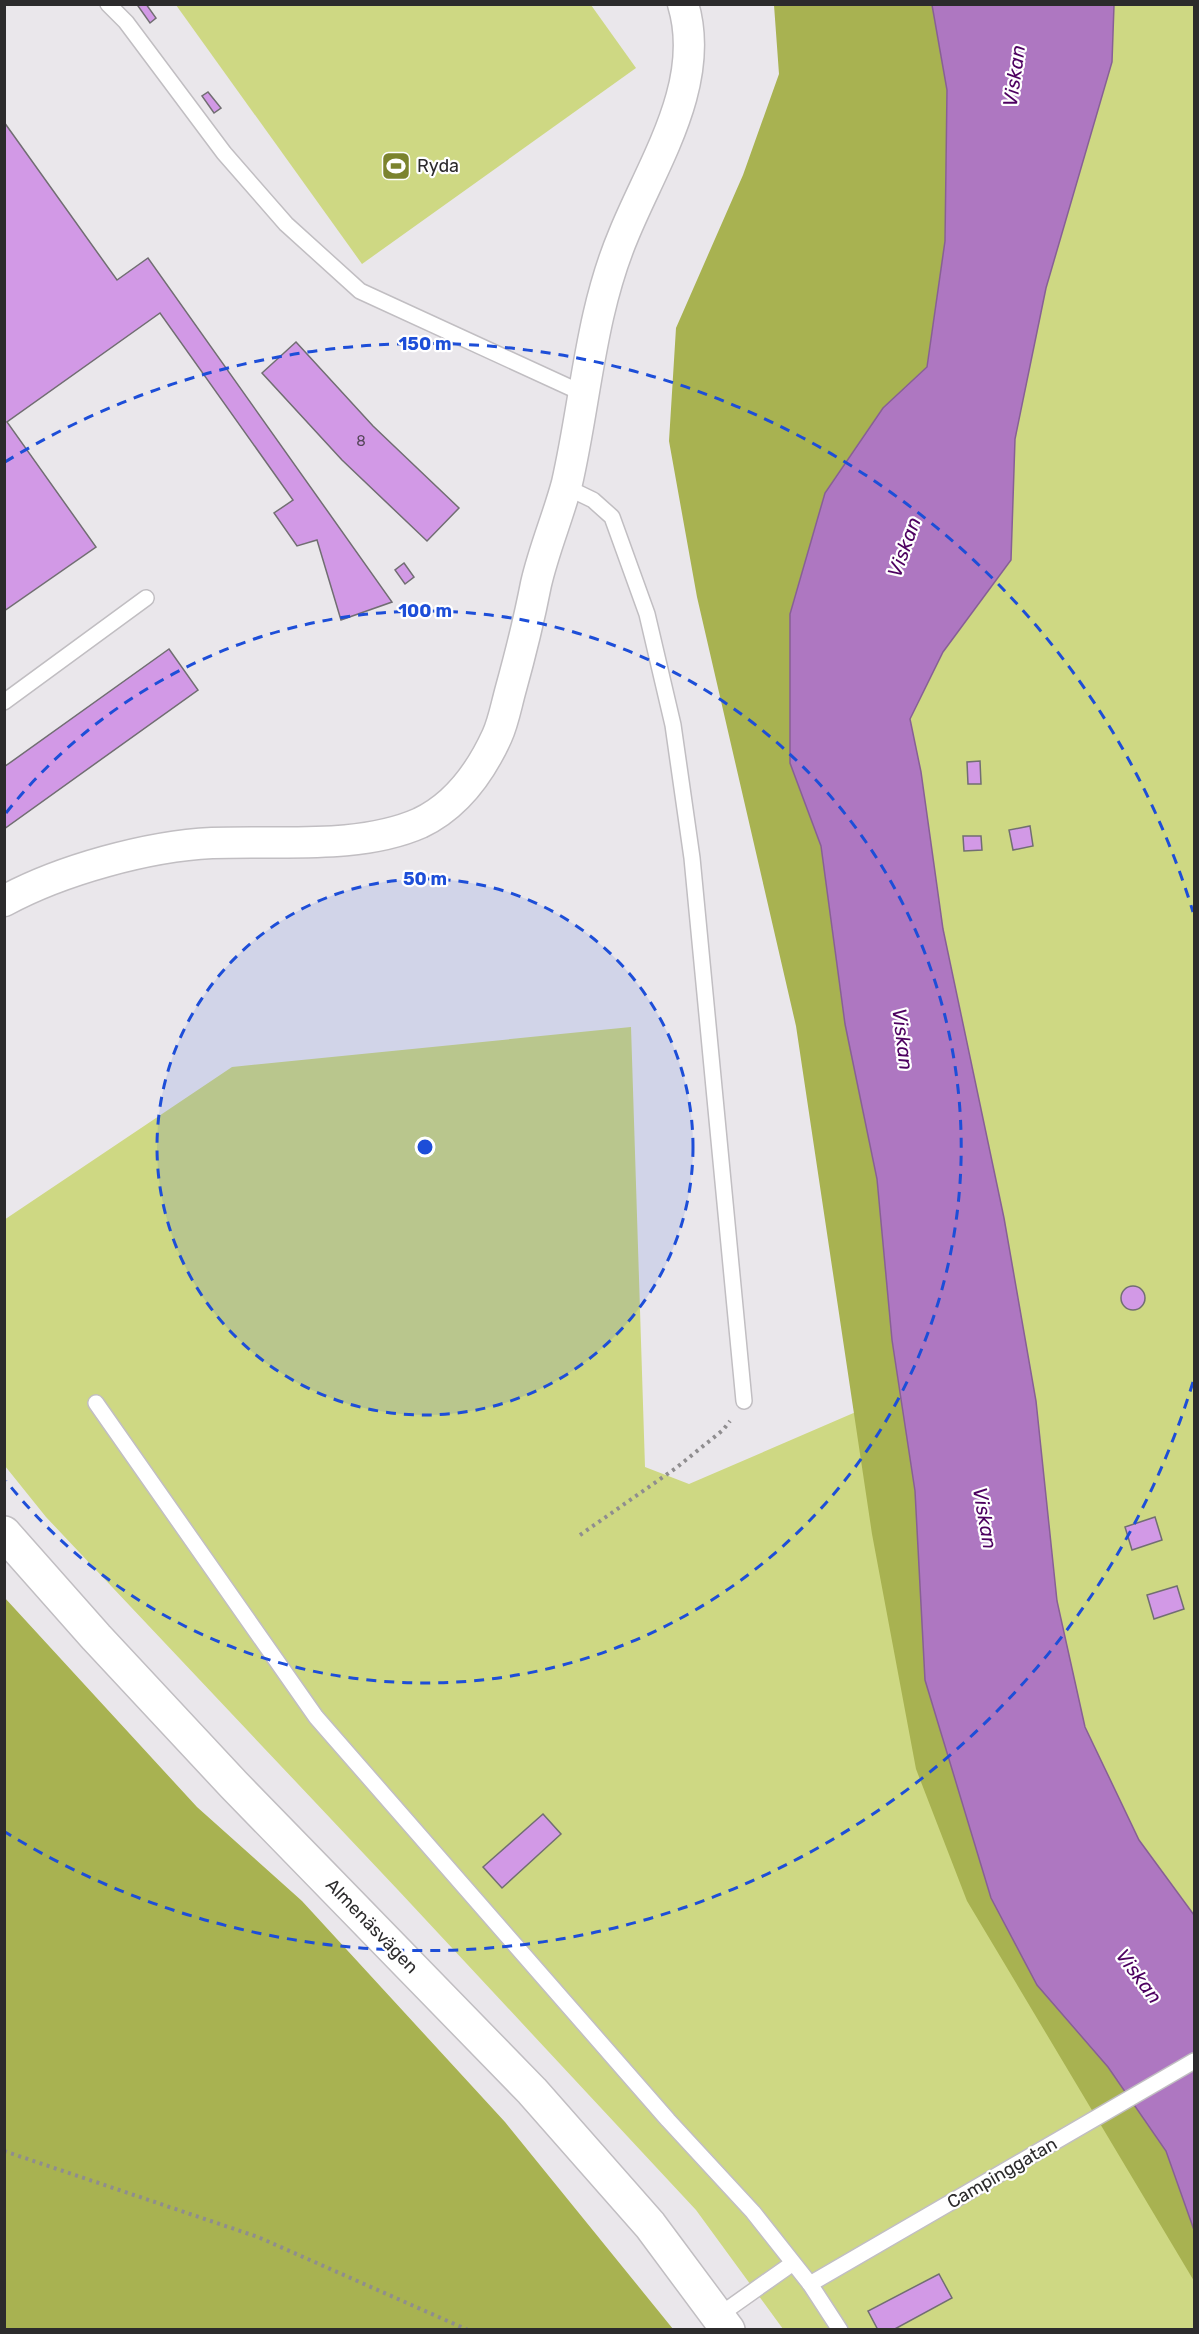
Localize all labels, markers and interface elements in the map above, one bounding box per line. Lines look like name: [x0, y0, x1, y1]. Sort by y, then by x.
water label: Viskan: [998, 43, 1030, 109]
sports icon: Ryda: [380, 150, 412, 182]
place label: Ryda: [417, 155, 459, 177]
text: 150 m: [398, 333, 452, 355]
house number: 8: [356, 432, 366, 450]
water label: Viskan: [882, 514, 926, 580]
text: 100 m: [398, 600, 452, 622]
text: 50 m: [403, 868, 447, 890]
water label: Viskan: [887, 1007, 919, 1071]
centre of rings: [415, 1137, 435, 1157]
water label: Viskan: [968, 1485, 1002, 1551]
street label: Almenäsvägen: [321, 1874, 423, 1978]
water label: Viskan: [1111, 1944, 1167, 2008]
street label: Campinggatan: [943, 2133, 1061, 2213]

